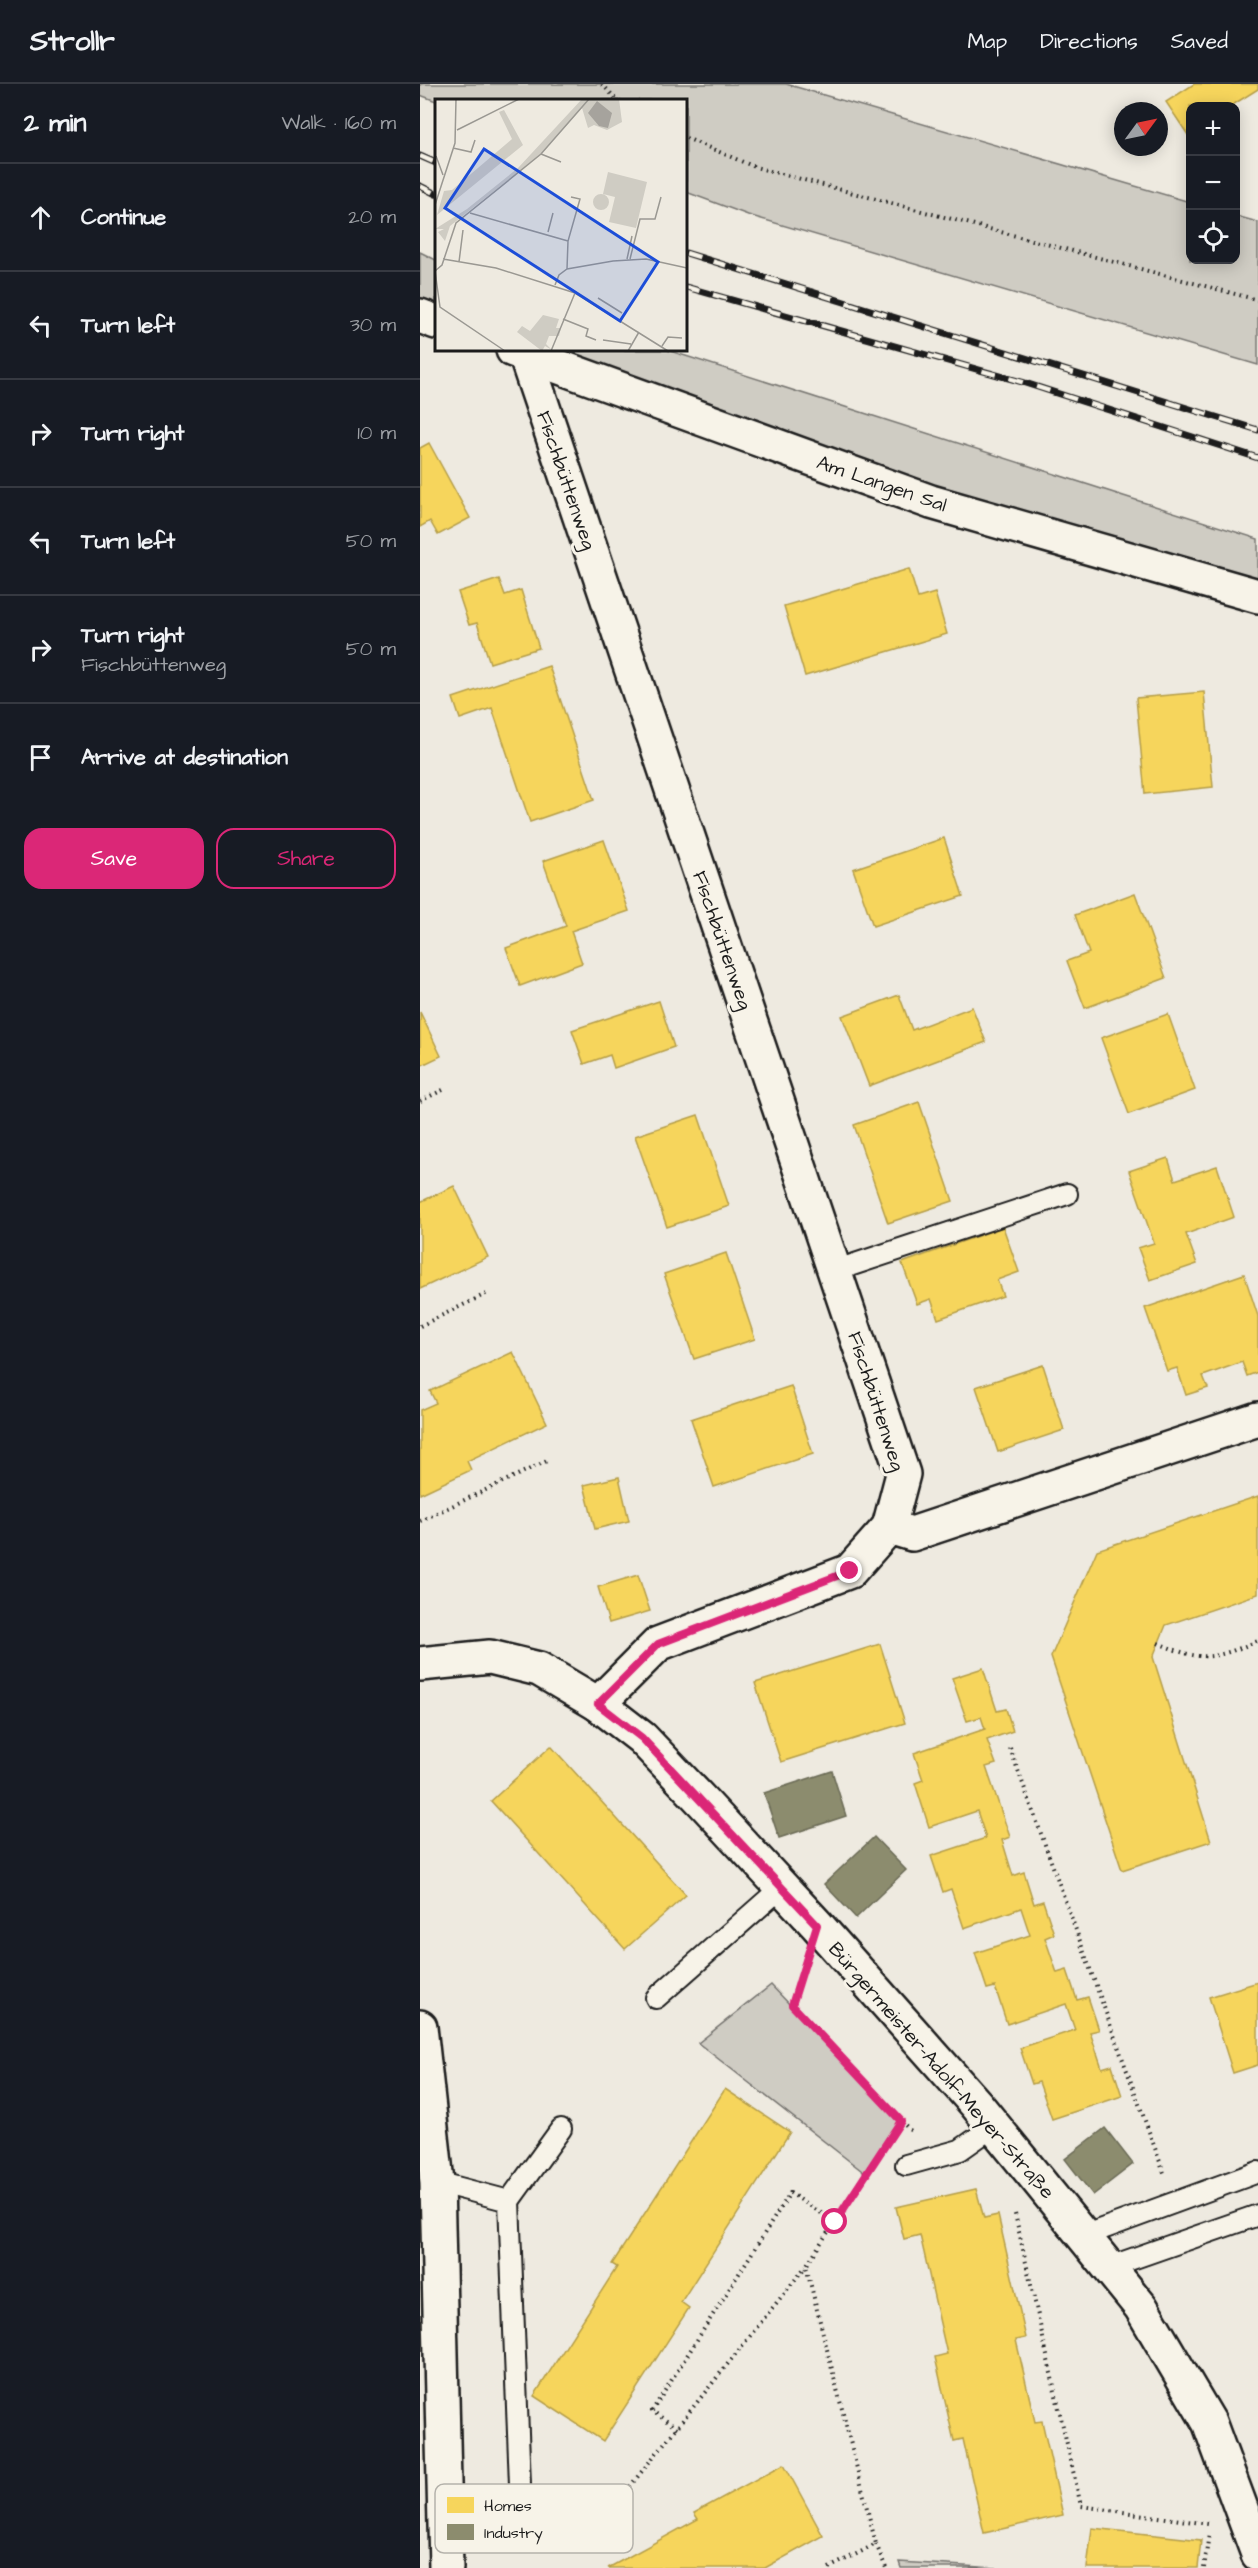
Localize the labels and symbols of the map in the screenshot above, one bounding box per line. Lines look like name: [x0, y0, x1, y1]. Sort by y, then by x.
inset map: [435, 99, 687, 351]
north arrow: [1114, 102, 1168, 156]
street label: Fischbüttenweg: [528, 407, 603, 554]
street label: Am Langen Sal: [813, 449, 950, 520]
street label: Fischbüttenweg: [684, 867, 759, 1014]
street label: Fischbüttenweg: [839, 1328, 912, 1475]
route end: [836, 1557, 862, 1583]
street label: Bürgermeister-Adolf-Meyer-Straße: [821, 1936, 1061, 2206]
route start: [821, 2208, 847, 2234]
legend: [435, 2484, 633, 2553]
text: Homes: [484, 2495, 532, 2517]
text: Industry: [484, 2522, 543, 2545]

